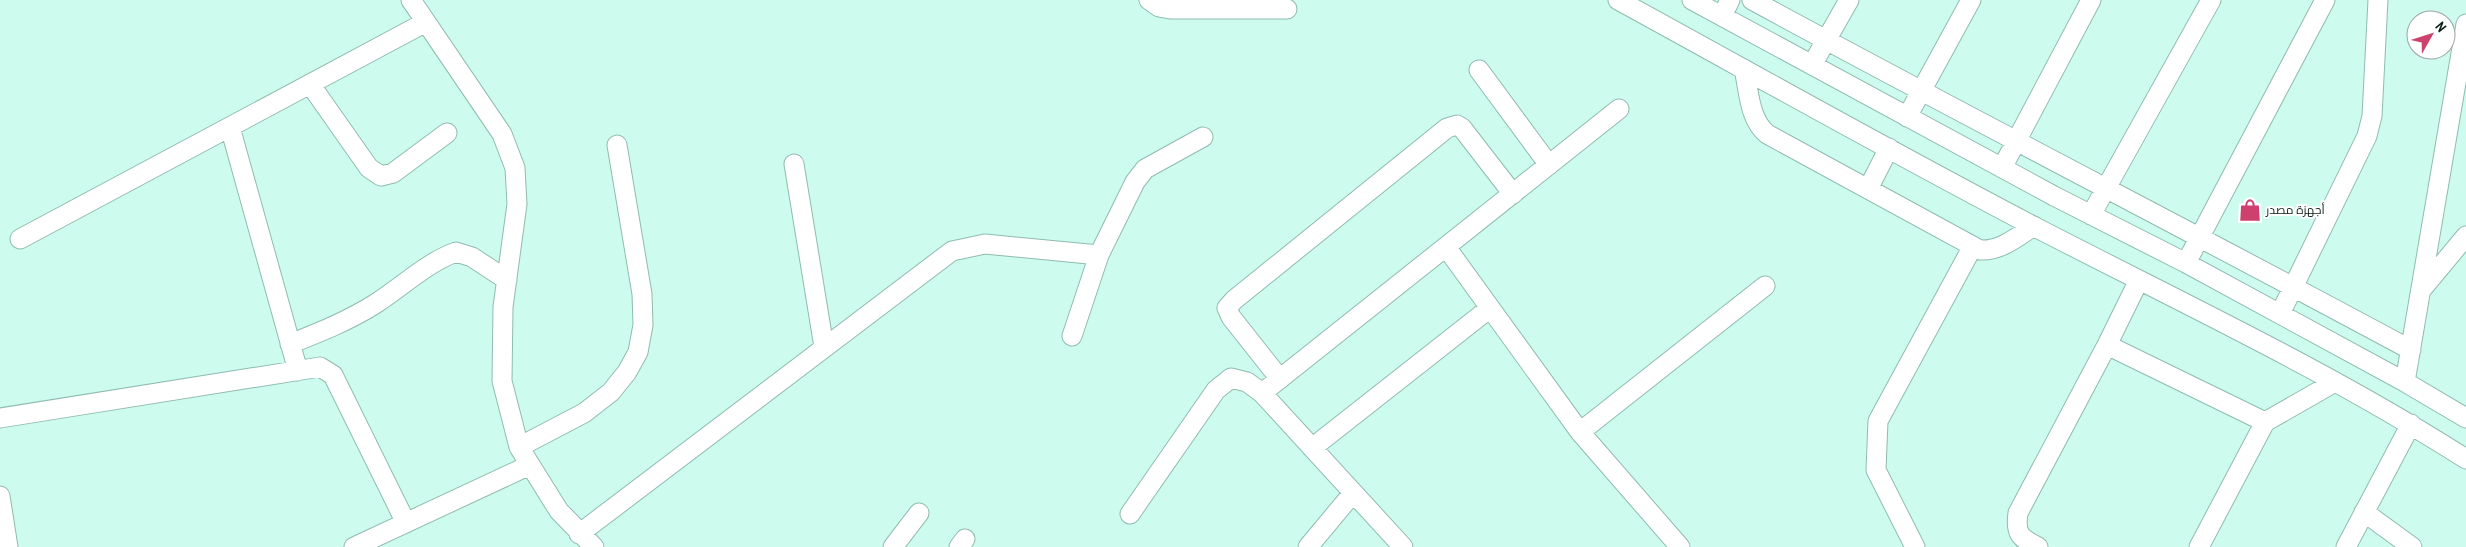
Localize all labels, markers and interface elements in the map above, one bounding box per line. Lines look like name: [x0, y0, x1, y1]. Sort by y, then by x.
north arrow: [2406, 10, 2456, 60]
text: N: [2431, 18, 2451, 36]
shop icon: أجهزة مصدر: [2237, 197, 2263, 223]
place label: أجهزة مصدر: [2265, 202, 2325, 218]

